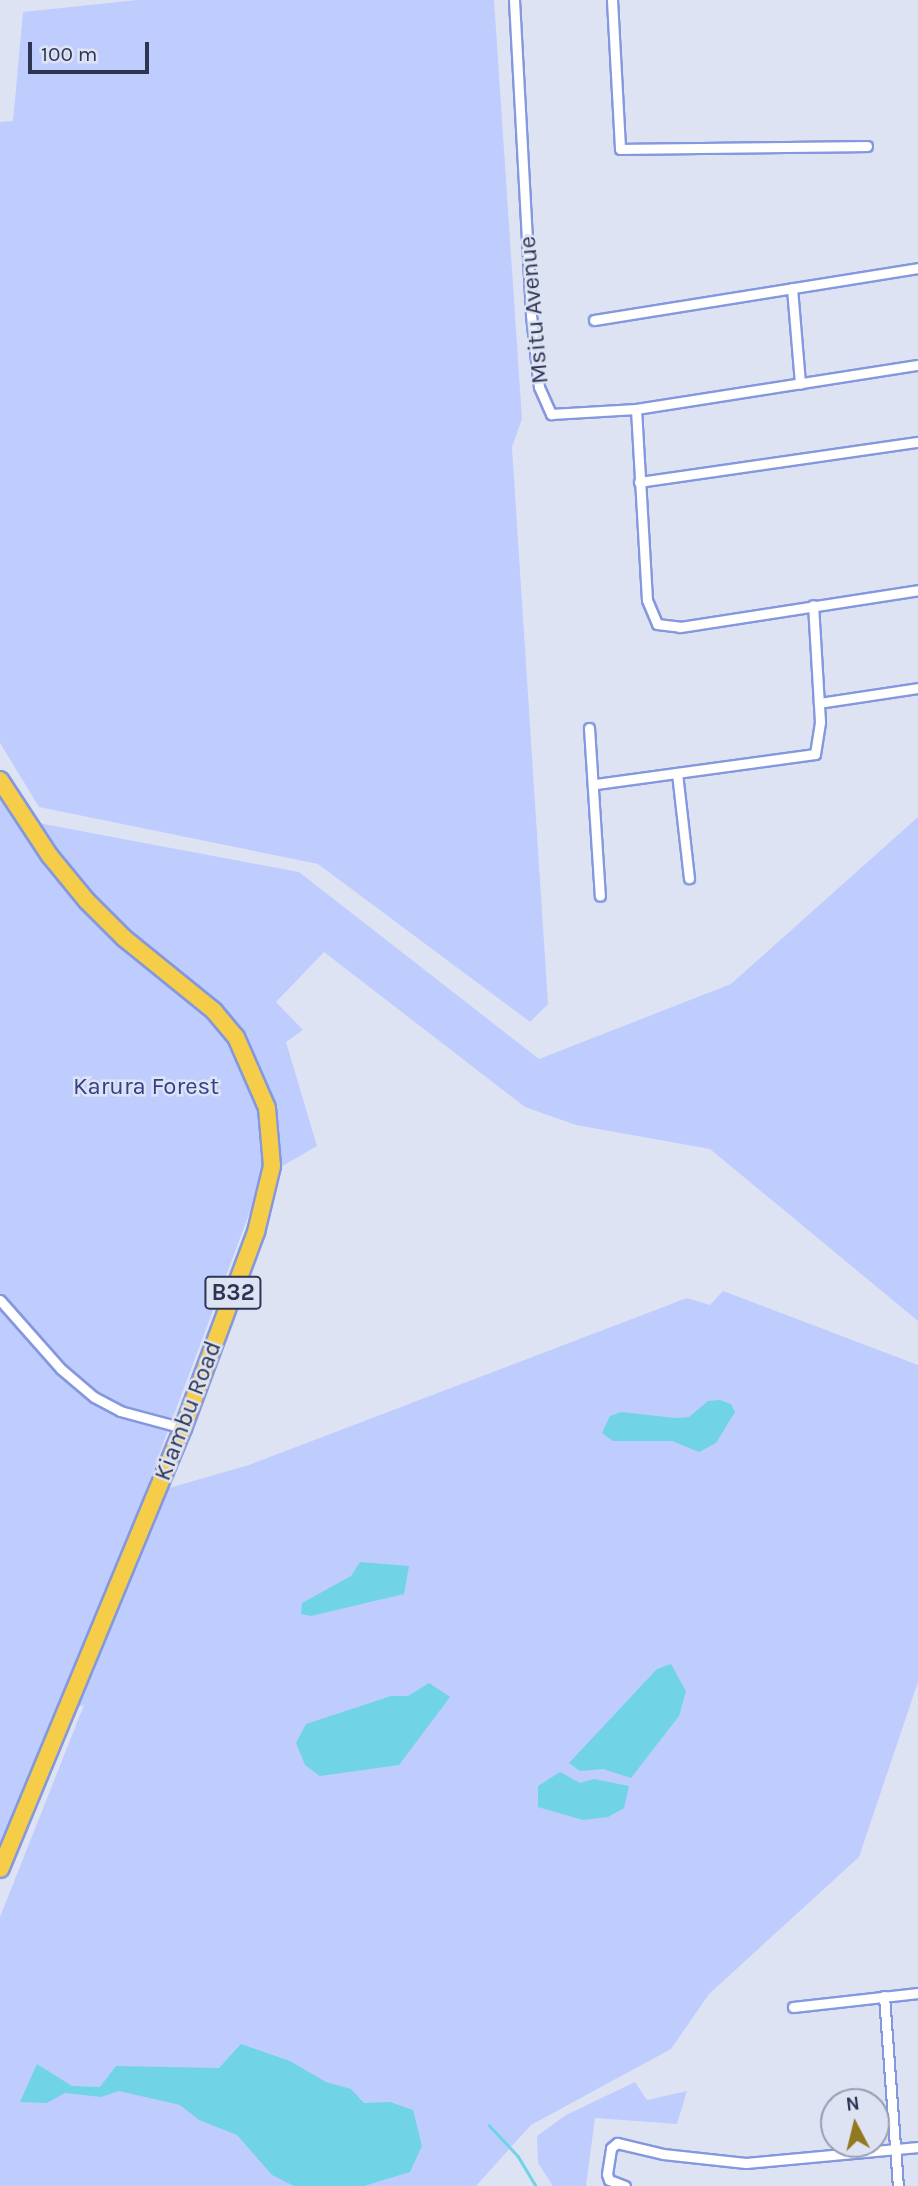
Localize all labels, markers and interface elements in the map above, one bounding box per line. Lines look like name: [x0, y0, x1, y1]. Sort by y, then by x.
scale bar: [32, 28, 152, 72]
text: 100 m: [41, 42, 98, 66]
street label: Msitu Avenue: [513, 235, 555, 385]
park label: Karura Forest: [73, 1073, 219, 1101]
road number: B32: [203, 1274, 263, 1312]
street label: Kiambu Road: [148, 1337, 228, 1485]
north arrow: [820, 2088, 890, 2158]
text: N: [845, 2092, 861, 2116]

